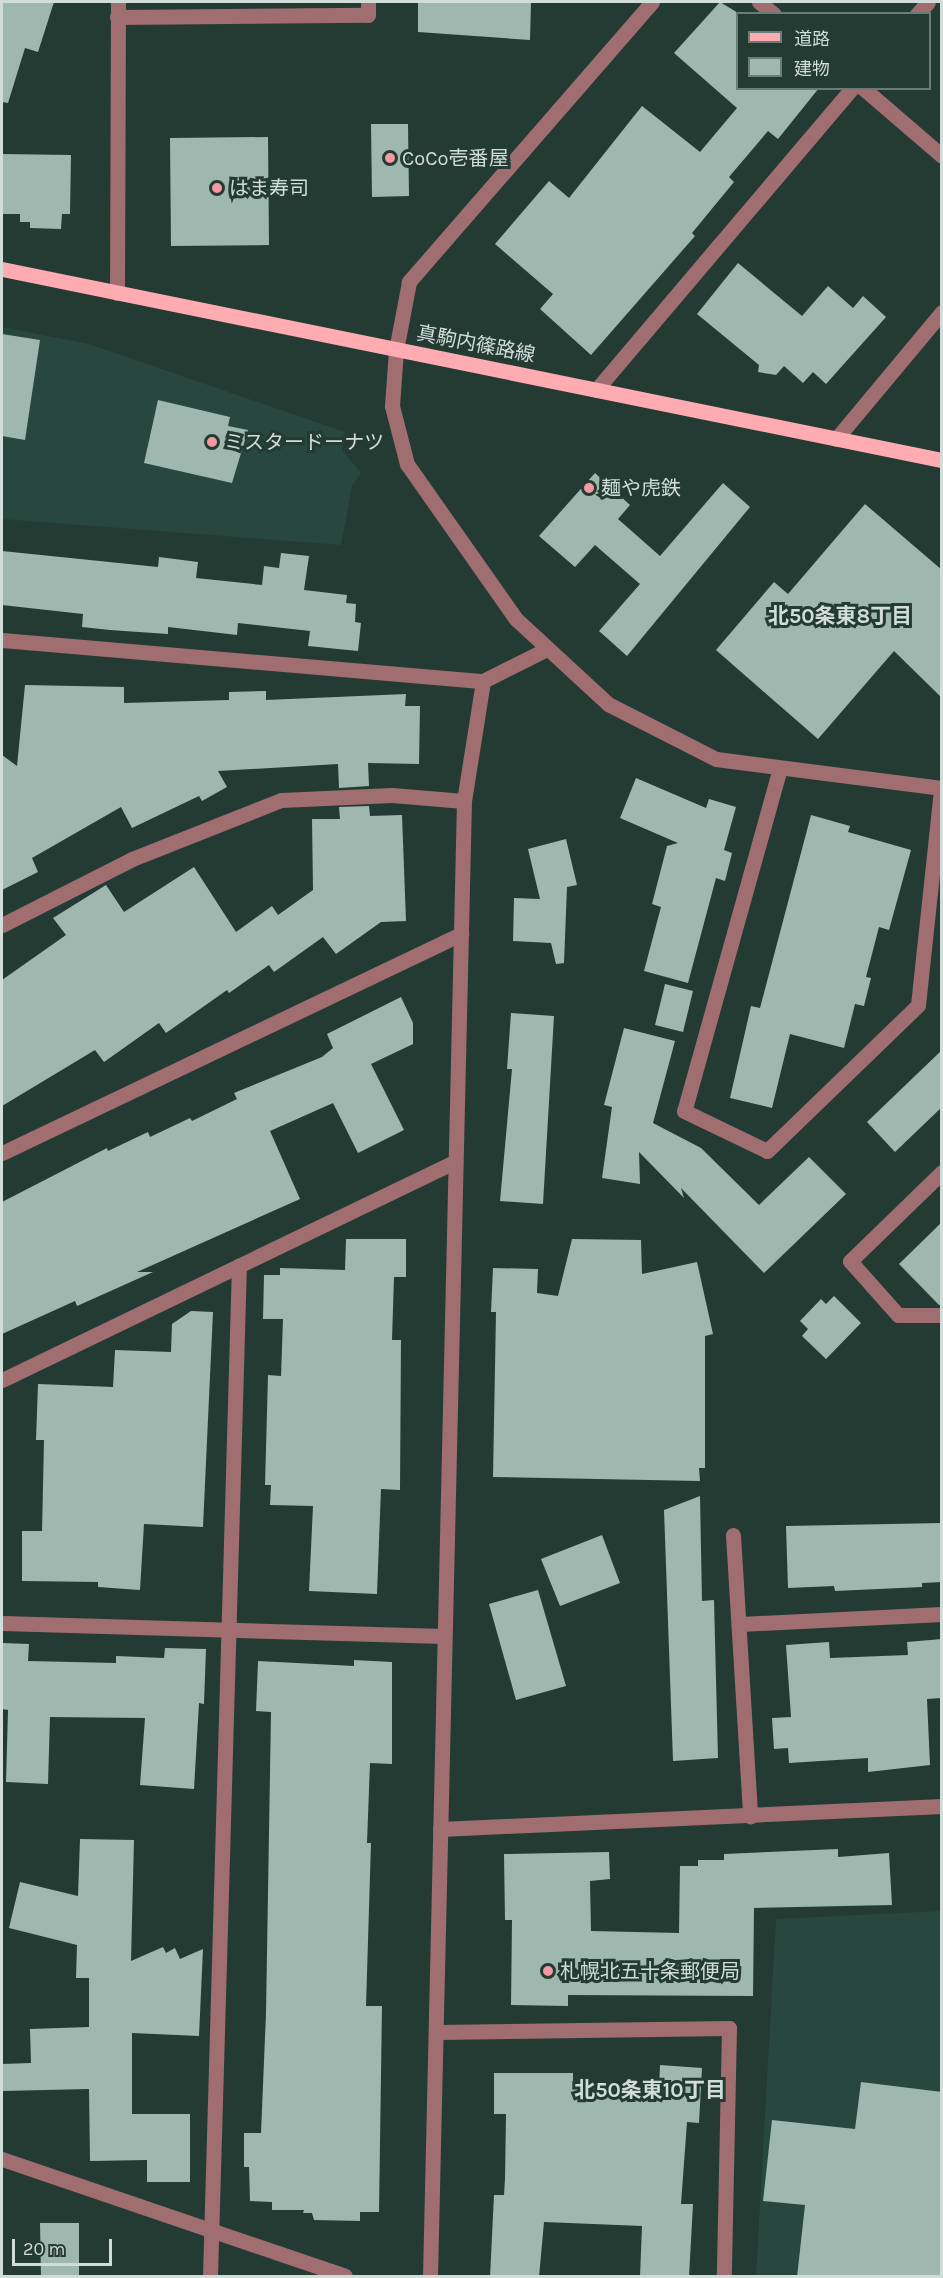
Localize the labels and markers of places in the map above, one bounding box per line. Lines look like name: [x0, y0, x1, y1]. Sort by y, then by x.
place label: CoCo壱番屋: [402, 146, 508, 170]
marker: CoCo壱番屋: [383, 151, 397, 165]
place label: はま寿司: [229, 176, 309, 200]
marker: はま寿司: [210, 181, 224, 195]
place label: ミスタードーナツ: [224, 430, 384, 454]
marker: ミスタードーナツ: [205, 435, 219, 449]
place label: 麺や虎鉄: [601, 476, 681, 500]
marker: 麺や虎鉄: [582, 481, 596, 495]
place label: 札幌北五十条郵便局: [560, 1959, 740, 1983]
marker: 札幌北五十条郵便局: [541, 1964, 555, 1978]

